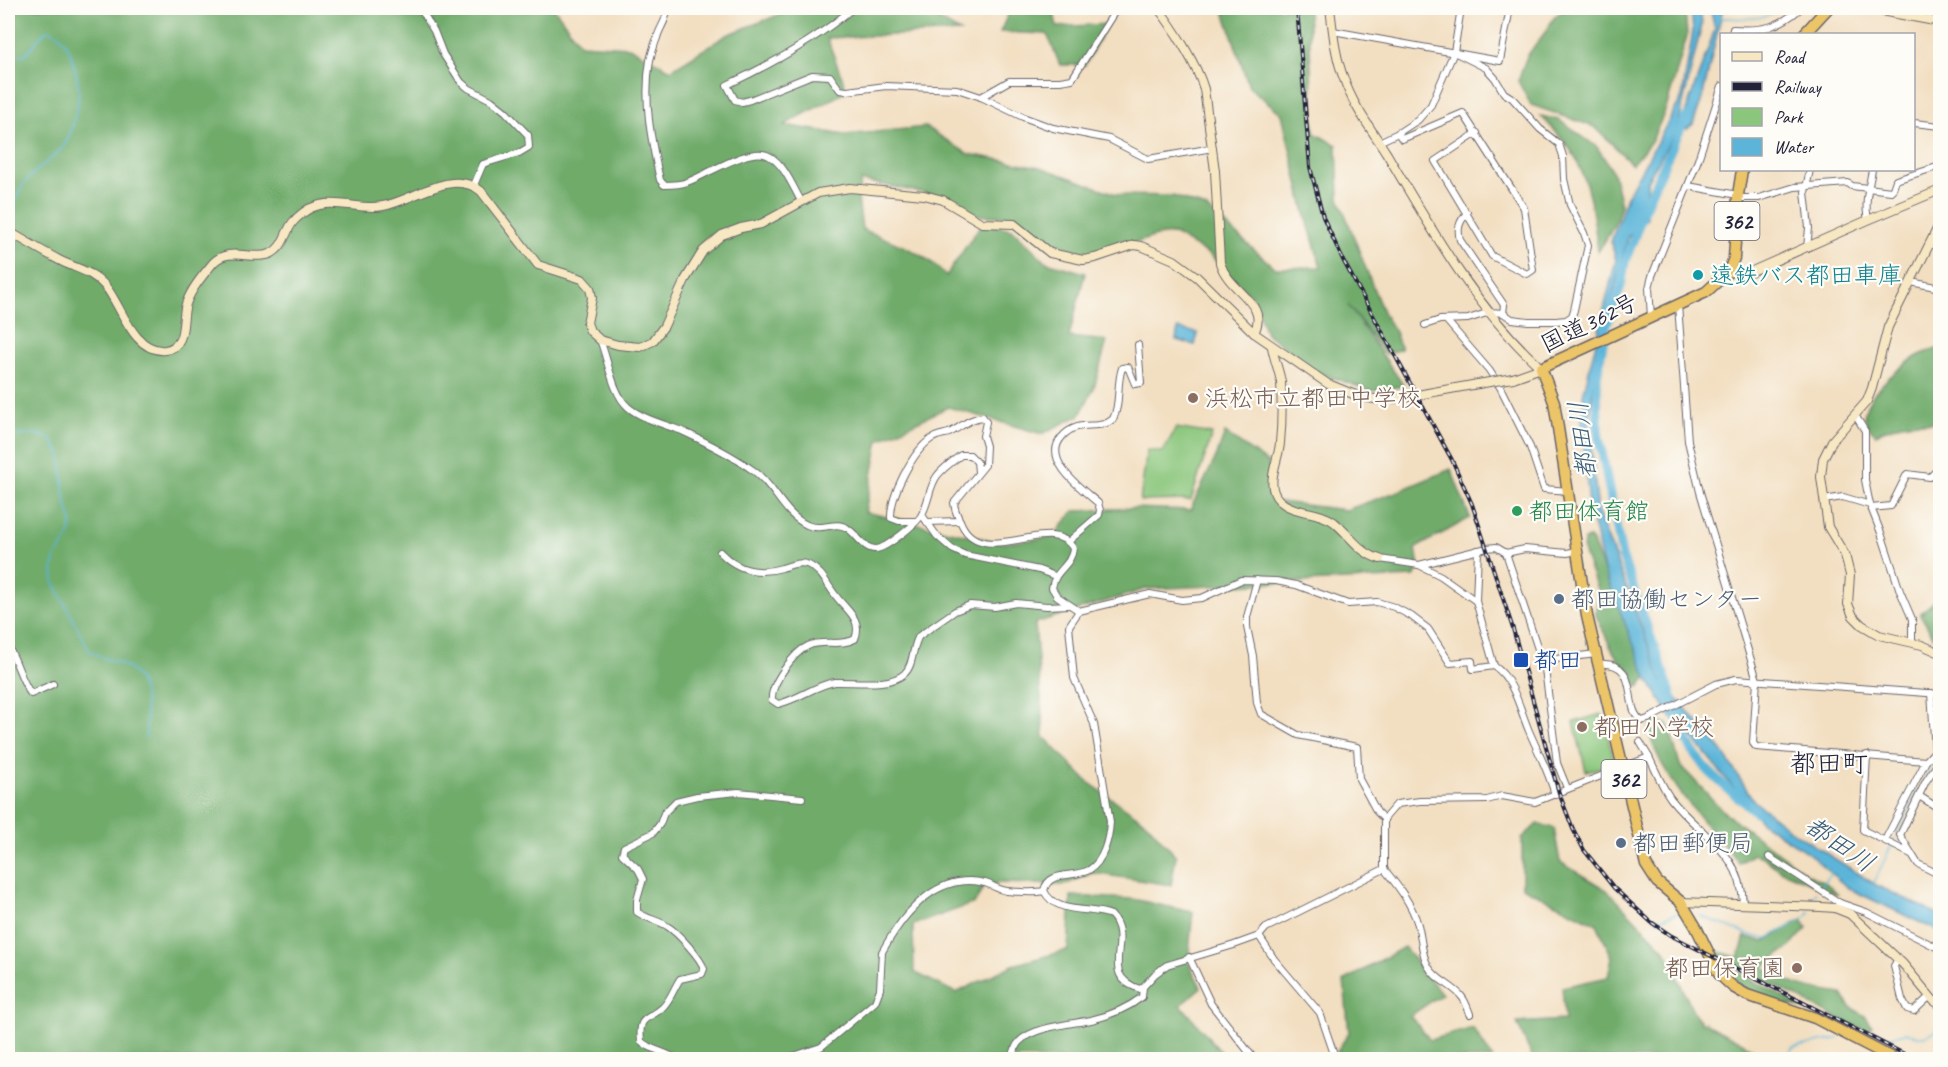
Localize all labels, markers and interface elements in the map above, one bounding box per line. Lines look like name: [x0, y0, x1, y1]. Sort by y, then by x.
legend: [1720, 33, 1915, 171]
text: Road: [1774, 46, 1807, 68]
text: Railway: [1774, 76, 1822, 98]
text: Park: [1774, 106, 1804, 128]
text: Water: [1774, 136, 1815, 158]
road number: 362: [1714, 202, 1760, 240]
place label: 遠鉄バス都田車庫: [1710, 260, 1902, 290]
marker: 遠鉄バス都田車庫: [1691, 268, 1705, 282]
street label: 国道362号: [1536, 287, 1642, 359]
place label: 浜松市立都田中学校: [1205, 383, 1421, 413]
marker: 浜松市立都田中学校: [1186, 391, 1200, 405]
water label: 都田川: [1561, 399, 1604, 481]
place label: 都田体育館: [1529, 496, 1649, 526]
marker: 都田体育館: [1510, 504, 1524, 518]
place label: 都田協働センター: [1571, 584, 1762, 614]
marker: 都田協働センター: [1552, 592, 1566, 606]
place label: 都田: [1534, 645, 1582, 675]
marker: 都田: [1512, 651, 1530, 669]
place label: 都田小学校: [1594, 712, 1714, 742]
marker: 都田小学校: [1575, 720, 1589, 734]
district label: 都田町: [1790, 747, 1868, 780]
road number: 362: [1602, 760, 1646, 798]
water label: 都田川: [1798, 809, 1881, 880]
place label: 都田郵便局: [1633, 828, 1753, 858]
marker: 都田郵便局: [1614, 836, 1628, 850]
place label: 都田保育園: [1665, 953, 1785, 983]
marker: 都田保育園: [1790, 961, 1804, 975]

